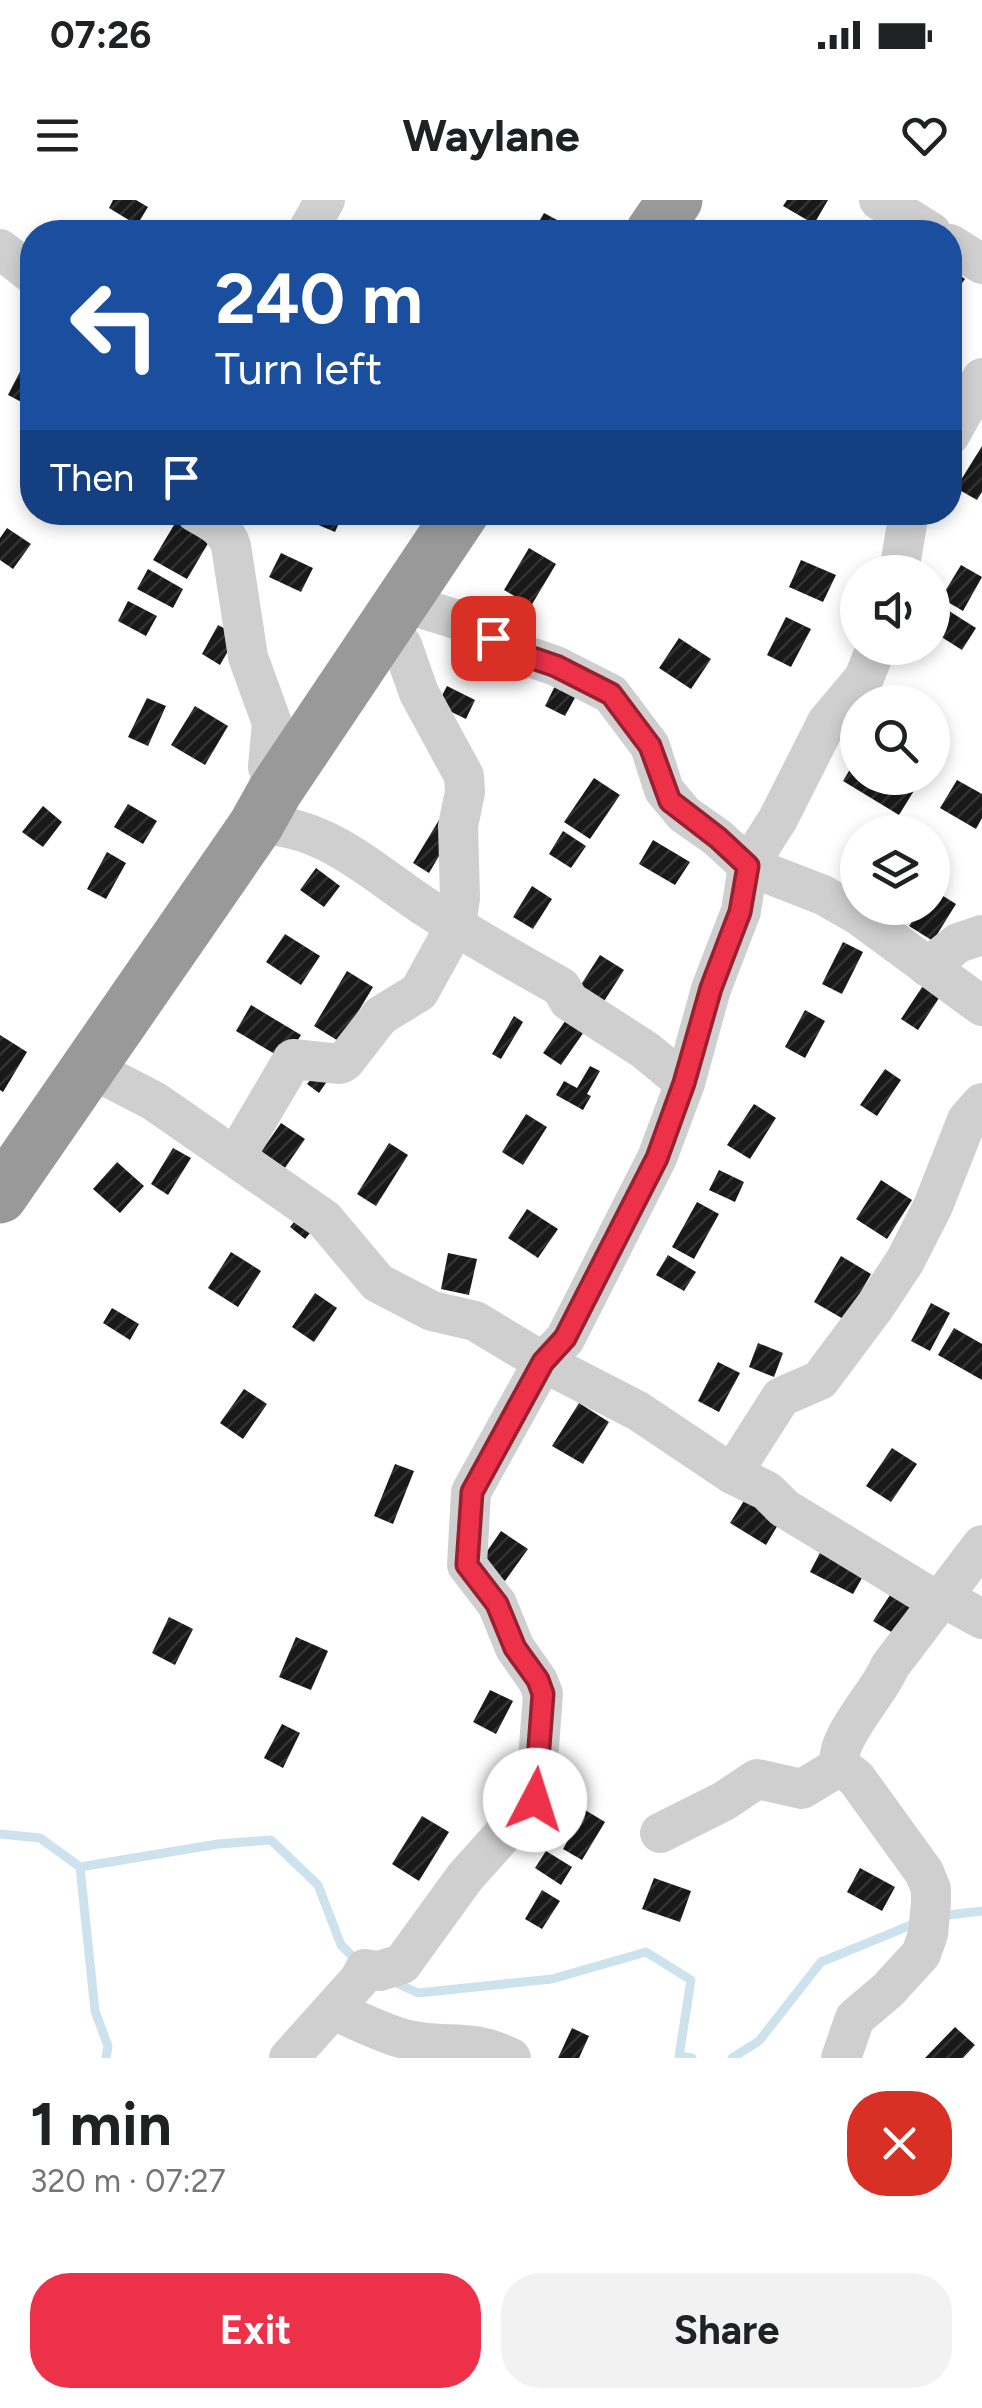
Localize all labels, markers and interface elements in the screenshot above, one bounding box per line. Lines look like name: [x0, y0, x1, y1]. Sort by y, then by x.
text: 07:26: [50, 12, 151, 58]
icon: menu: [30, 108, 85, 163]
text: Waylane: [402, 108, 580, 162]
icon: heart: [897, 108, 952, 163]
text: 240 m: [215, 256, 423, 341]
icon: left: [50, 260, 180, 390]
text: Turn left: [215, 341, 382, 395]
icon: arrive: [154, 450, 209, 505]
text: Then: [50, 455, 134, 501]
map controls: [840, 555, 950, 925]
button: sound: [840, 555, 950, 665]
pin: [451, 596, 536, 681]
icon: arrive: [466, 611, 521, 666]
button: search: [840, 685, 950, 795]
button: layers: [840, 815, 950, 925]
position arrow: [483, 1748, 587, 1852]
text: 1 min: [30, 2088, 172, 2160]
button: close: [847, 2091, 952, 2196]
text: 320 m · 07:27: [30, 2162, 226, 2200]
button: Exit: [30, 2273, 481, 2388]
button: Share: [501, 2273, 952, 2388]

